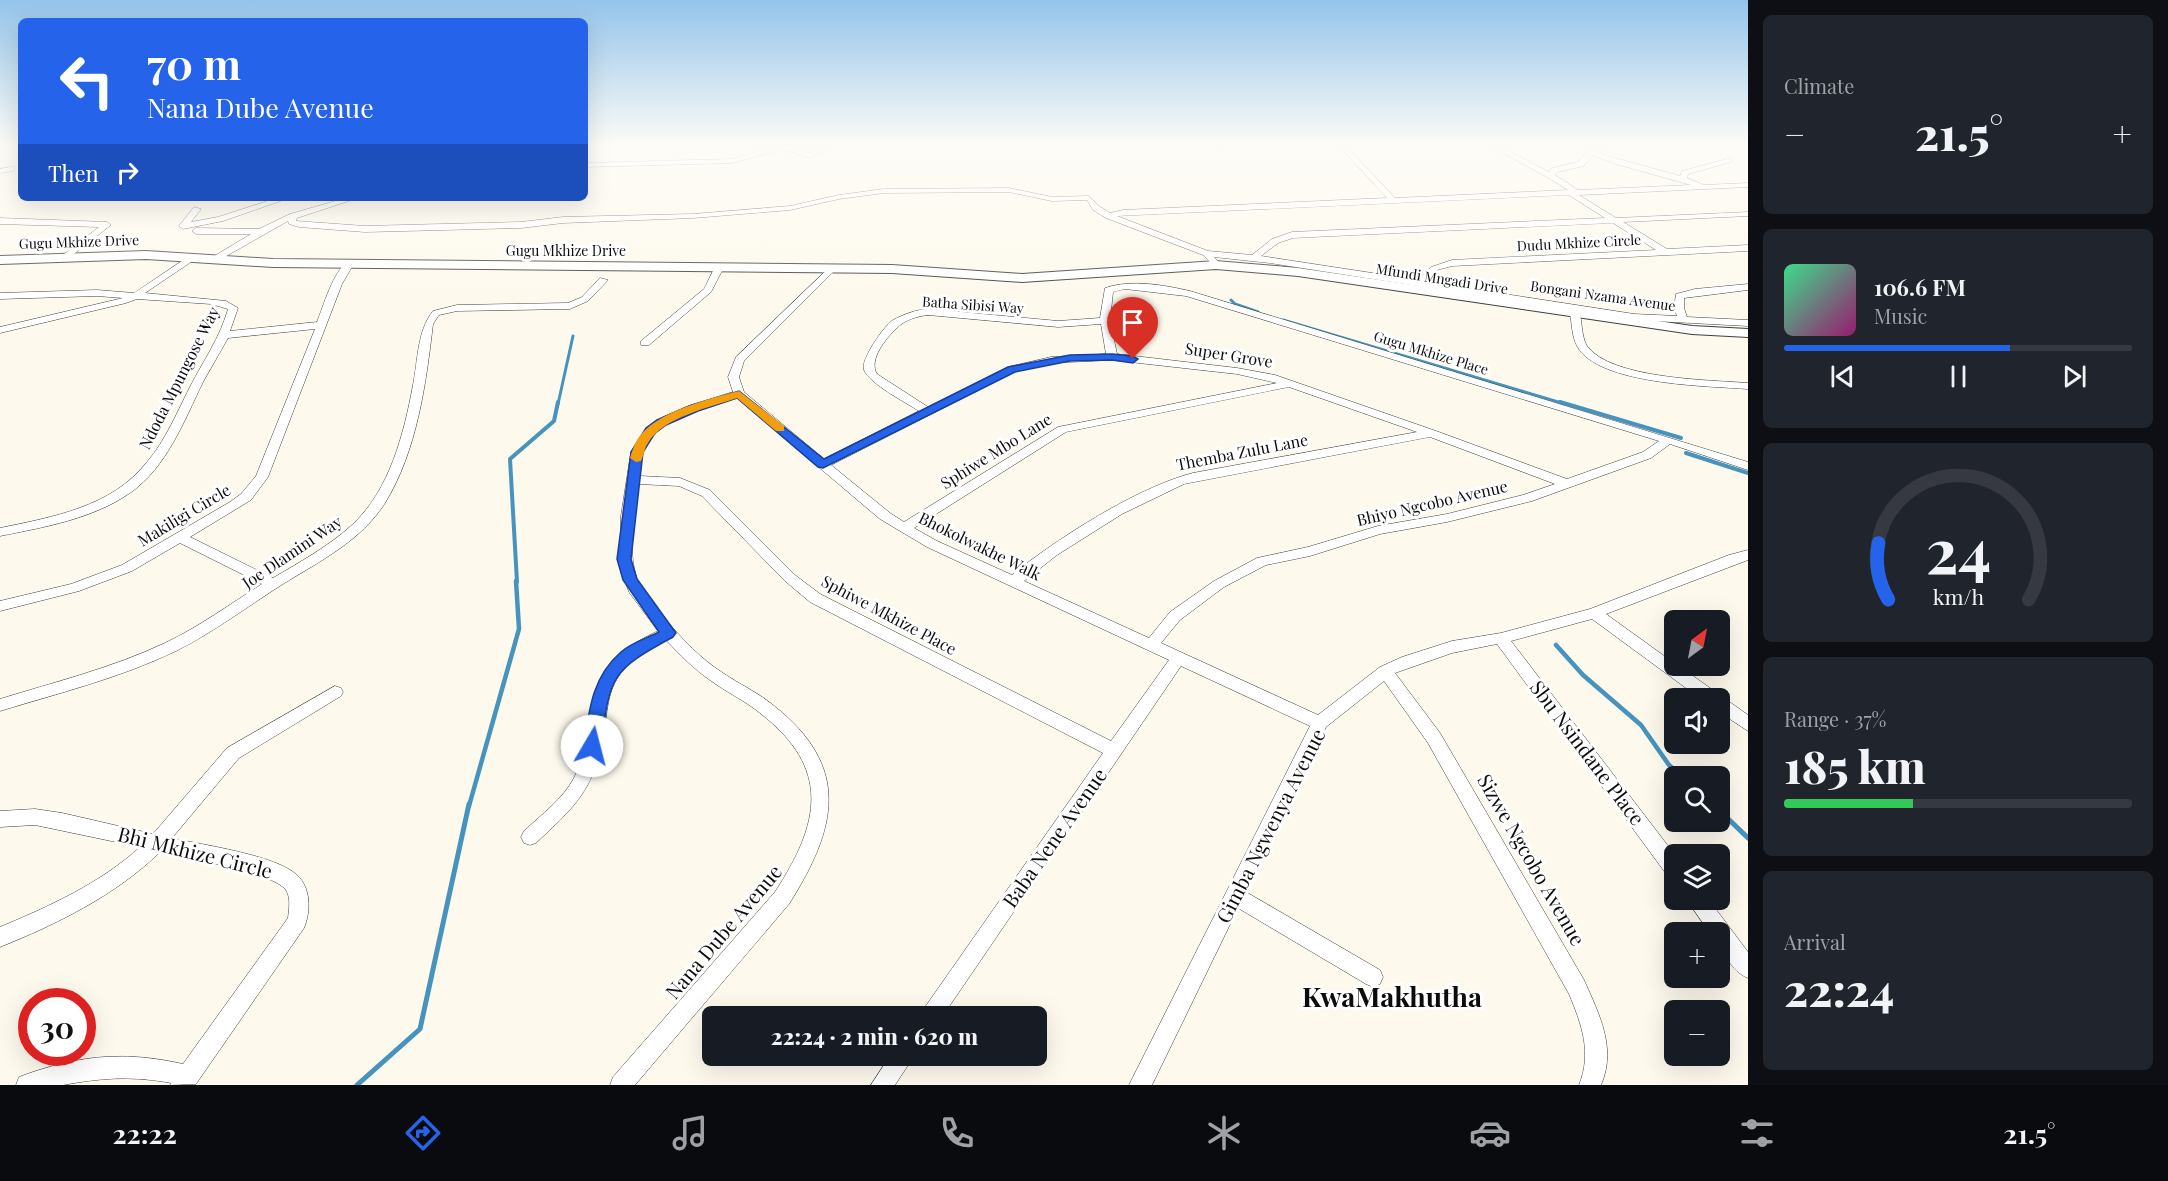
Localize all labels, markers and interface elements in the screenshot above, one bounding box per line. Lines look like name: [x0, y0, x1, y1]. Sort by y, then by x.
text: 70 m: [147, 35, 241, 91]
icon: left: [48, 42, 126, 120]
text: Climate: [1784, 72, 1854, 99]
text: Nana Dube Avenue: [147, 89, 374, 125]
text: 21.5°: [1915, 102, 2003, 162]
text: −: [1784, 111, 1805, 155]
text: +: [2113, 111, 2132, 155]
icon: right: [111, 156, 144, 189]
text: Then: [48, 158, 99, 188]
street label: Gugu Mkhize Drive: [19, 230, 139, 253]
street label: Dudu Mkhize Circle: [1516, 230, 1642, 255]
street label: Gugu Mkhize Drive: [506, 241, 626, 260]
street label: Mfundi Mngadi Drive: [1375, 259, 1510, 298]
text: 106.6 FM: [1874, 272, 1966, 302]
street label: Bongani Nzama Avenue: [1529, 276, 1677, 315]
street label: Batha Sibisi Way: [921, 291, 1025, 318]
pin: [1107, 297, 1158, 359]
text: Music: [1874, 302, 1927, 329]
street label: Ndoda Mpungose Way: [134, 303, 224, 453]
icon: arrive: [1116, 306, 1149, 339]
street label: Gugu Mkhize Place: [1371, 326, 1491, 379]
street label: Super Grove: [1184, 337, 1274, 372]
icon: previous: [1826, 360, 1859, 393]
icon: pause: [1942, 360, 1975, 393]
icon: next: [2058, 360, 2091, 393]
street label: Sphiwe Mbo Lane: [936, 408, 1055, 493]
street label: Themba Zulu Lane: [1174, 428, 1310, 475]
street label: Bhiyo Ngcobo Avenue: [1354, 475, 1509, 530]
street label: Makiligi Circle: [134, 479, 234, 550]
text: 24: [1925, 506, 1991, 590]
street label: Bhokolwakhe Walk: [915, 507, 1045, 584]
street label: Joe Dlamini Way: [237, 510, 346, 593]
street label: Sphiwe Mkhize Place: [818, 570, 960, 659]
text: km/h: [1932, 582, 1984, 610]
north arrow: [1664, 610, 1730, 676]
map controls: [1664, 610, 1730, 1066]
street label: Sbu Nsindane Place: [1525, 674, 1652, 830]
button: sound: [1664, 688, 1730, 754]
text: Range · 37%: [1784, 705, 1886, 732]
position arrow: [560, 714, 624, 778]
street label: Gimba Ngwenya Avenue: [1209, 723, 1330, 927]
text: 185 km: [1784, 735, 1926, 795]
street label: Baba Nene Avenue: [996, 762, 1112, 912]
button: search: [1664, 766, 1730, 832]
street label: Sizwe Ngcobo Avenue: [1472, 769, 1592, 950]
street label: Bhi Mkhize Circle: [115, 819, 275, 884]
button: layers: [1664, 844, 1730, 910]
street label: Nana Dube Avenue: [658, 858, 787, 1004]
button: +: [1664, 922, 1730, 988]
text: Arrival: [1784, 928, 1846, 955]
text: 22:24: [1784, 958, 1894, 1018]
district label: KwaMakhutha: [1302, 978, 1482, 1014]
speed limit sign: 30: [18, 988, 96, 1066]
button: −: [1664, 1000, 1730, 1066]
text: 22:24 · 2 min · 620 m: [771, 1021, 978, 1051]
icon: directions: [402, 1112, 444, 1154]
icon: music: [669, 1112, 711, 1154]
icon: phone: [936, 1112, 978, 1154]
icon: climate: [1203, 1112, 1245, 1154]
icon: car: [1469, 1112, 1511, 1154]
icon: filters: [1736, 1112, 1778, 1154]
text: 22:22: [112, 1115, 177, 1151]
text: 21.5°: [2003, 1115, 2055, 1151]

